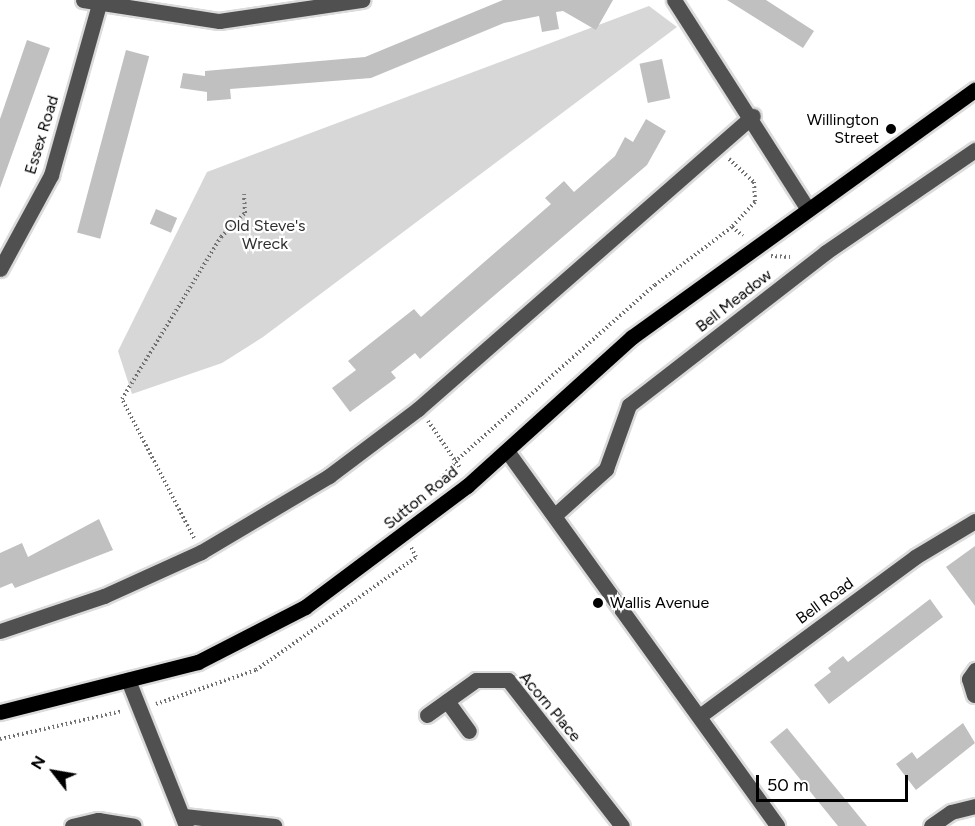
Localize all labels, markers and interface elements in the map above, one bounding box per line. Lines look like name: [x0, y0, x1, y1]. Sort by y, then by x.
street label: Essex Road: [21, 93, 63, 177]
place label: Willington Street: [807, 110, 879, 148]
marker: Willington Street: [884, 122, 898, 136]
park label: Old Steve's Wreck: [224, 216, 306, 254]
street label: Bell Meadow: [692, 265, 776, 337]
street label: Sutton Road: [380, 462, 462, 534]
street label: Bell Road: [793, 574, 857, 628]
place label: Wallis Avenue: [610, 593, 709, 613]
marker: Wallis Avenue: [591, 596, 605, 610]
street label: Acorn Place: [515, 668, 585, 746]
north arrow: [24, 742, 84, 802]
text: N: [27, 752, 49, 773]
scale bar: [759, 763, 910, 801]
text: 50 m: [767, 774, 809, 796]

